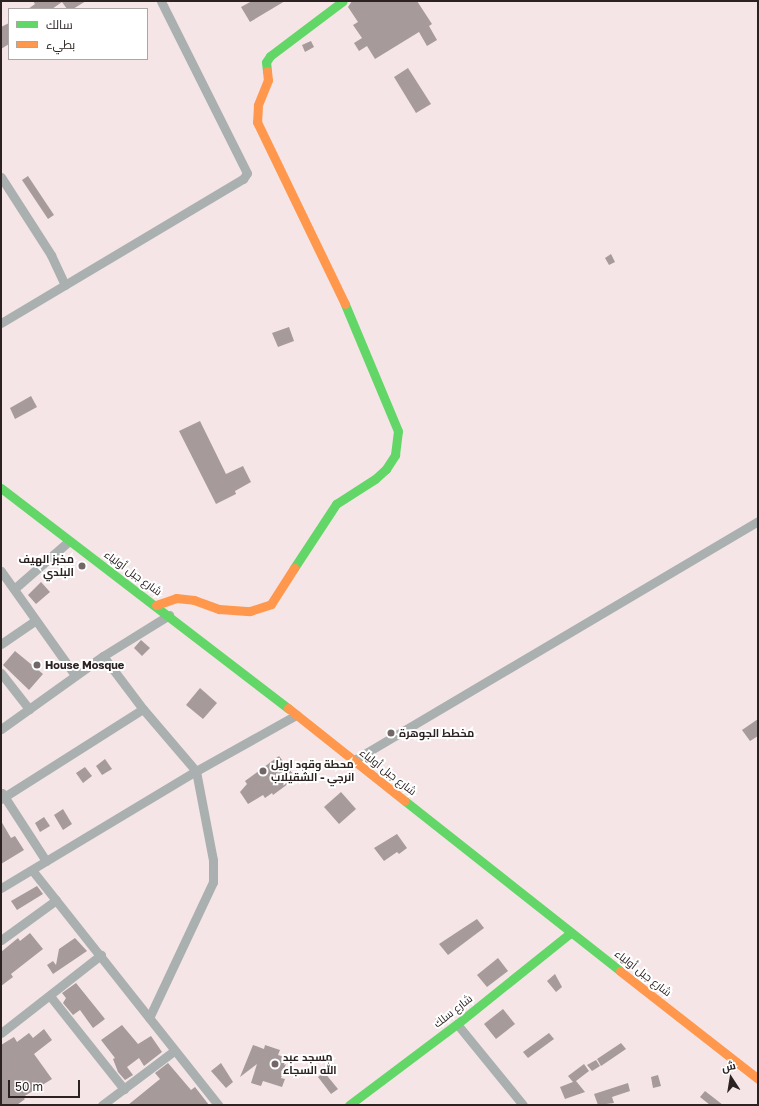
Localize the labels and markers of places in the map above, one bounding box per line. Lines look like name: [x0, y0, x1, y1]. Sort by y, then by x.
place label: مخبز الهيف البلدي: [18, 553, 74, 579]
marker: مخبز الهيف البلدي: [77, 561, 87, 571]
place label: House Mosque: [45, 658, 124, 672]
marker: House Mosque: [32, 660, 42, 670]
place label: مخطط الجوهرة: [399, 726, 474, 740]
marker: مخطط الجوهرة: [386, 728, 396, 738]
place label: محطة وقود اويل انرجي - الشقيلاب: [271, 758, 355, 784]
marker: محطة وقود اويل انرجي - الشقيلاب: [258, 766, 268, 776]
place label: مسجد عبد الله السجاء: [283, 1051, 337, 1077]
marker: مسجد عبد الله السجاء: [270, 1059, 280, 1069]

